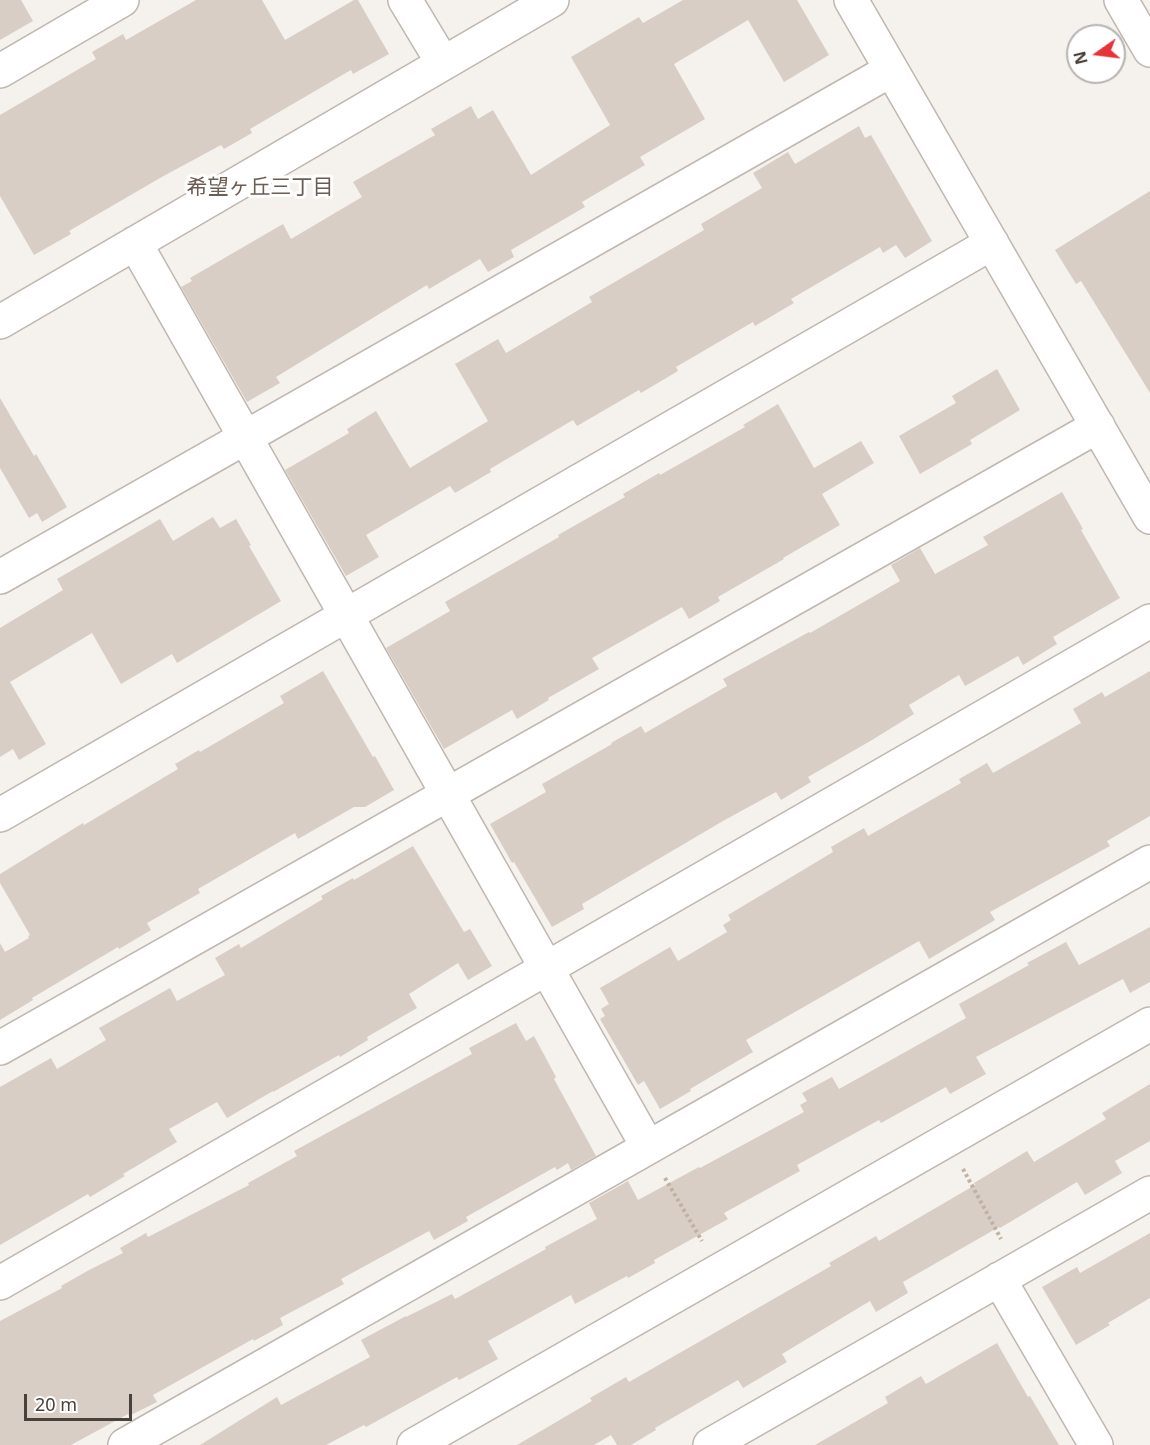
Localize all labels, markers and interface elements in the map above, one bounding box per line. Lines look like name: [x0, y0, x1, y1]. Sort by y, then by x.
north arrow: [1066, 24, 1126, 84]
text: N: [1068, 49, 1093, 67]
district label: 希望ヶ丘三丁目: [187, 175, 333, 201]
scale bar: [27, 1382, 135, 1420]
text: 20 m: [35, 1392, 77, 1416]

